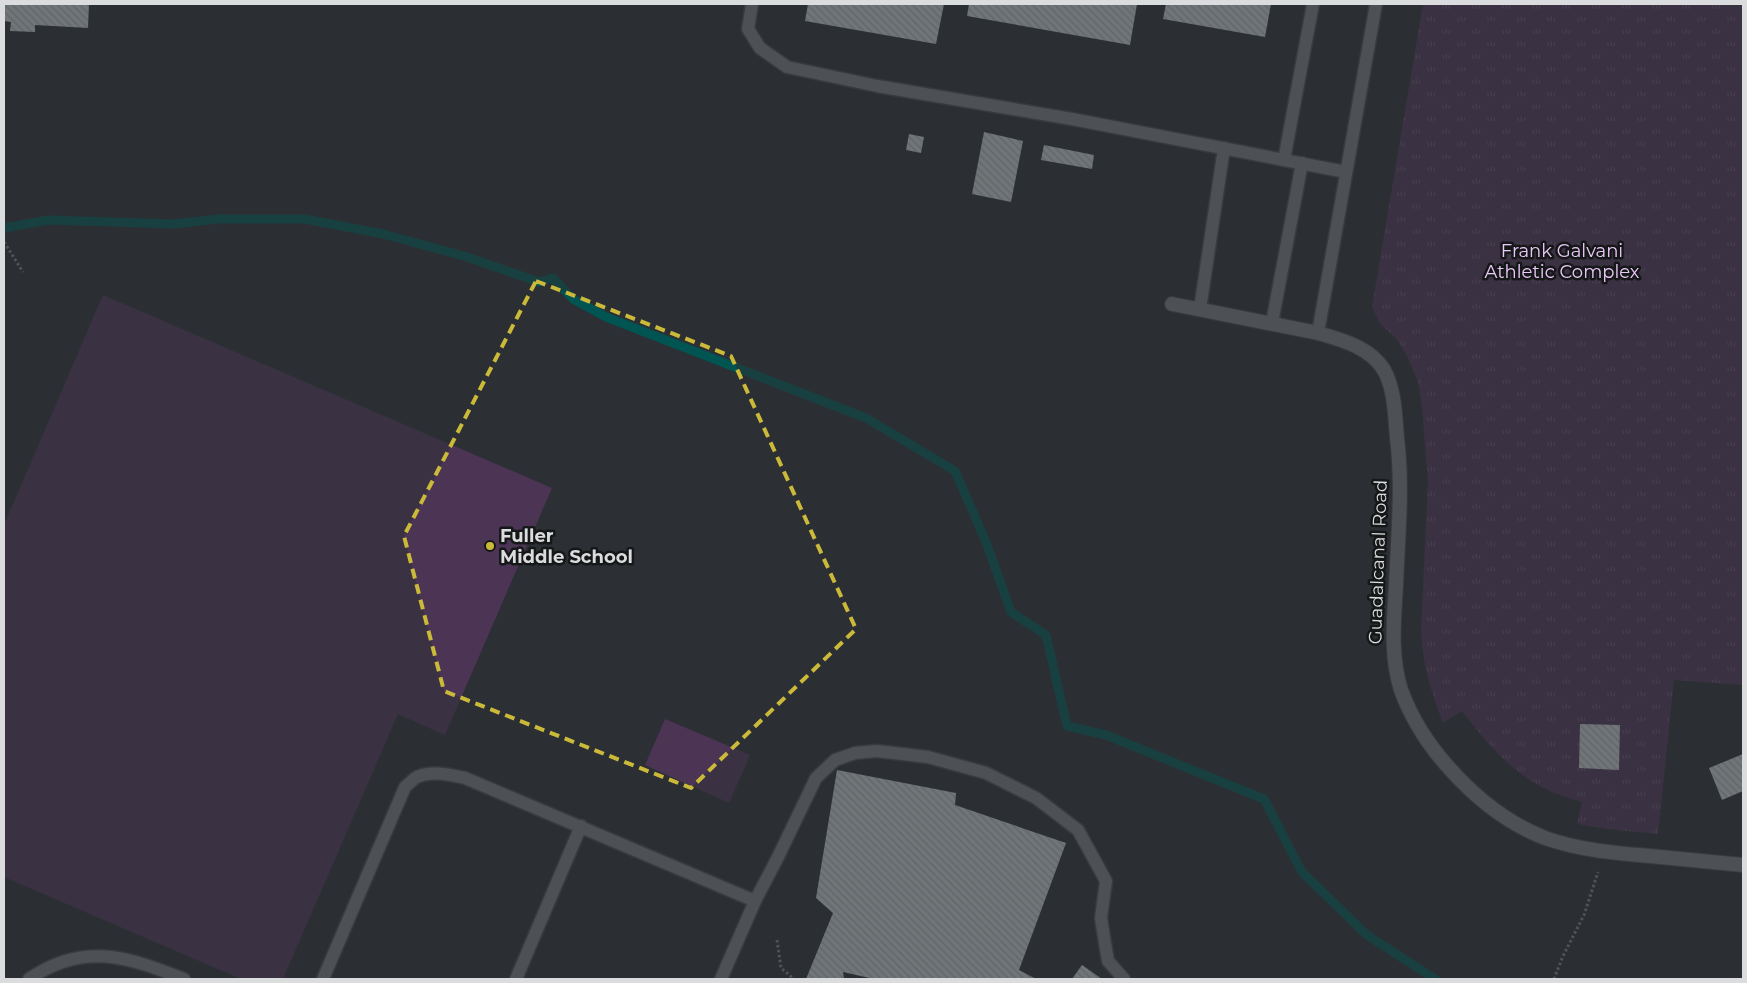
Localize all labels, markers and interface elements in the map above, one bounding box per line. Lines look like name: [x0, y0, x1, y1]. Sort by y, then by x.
park label: Frank Galvani Athletic Complex: [1484, 240, 1640, 283]
street label: Guadalcanal Road: [1364, 479, 1392, 645]
place label: Fuller Middle School: [500, 525, 633, 568]
marker: Fuller Middle School: [484, 540, 496, 552]

